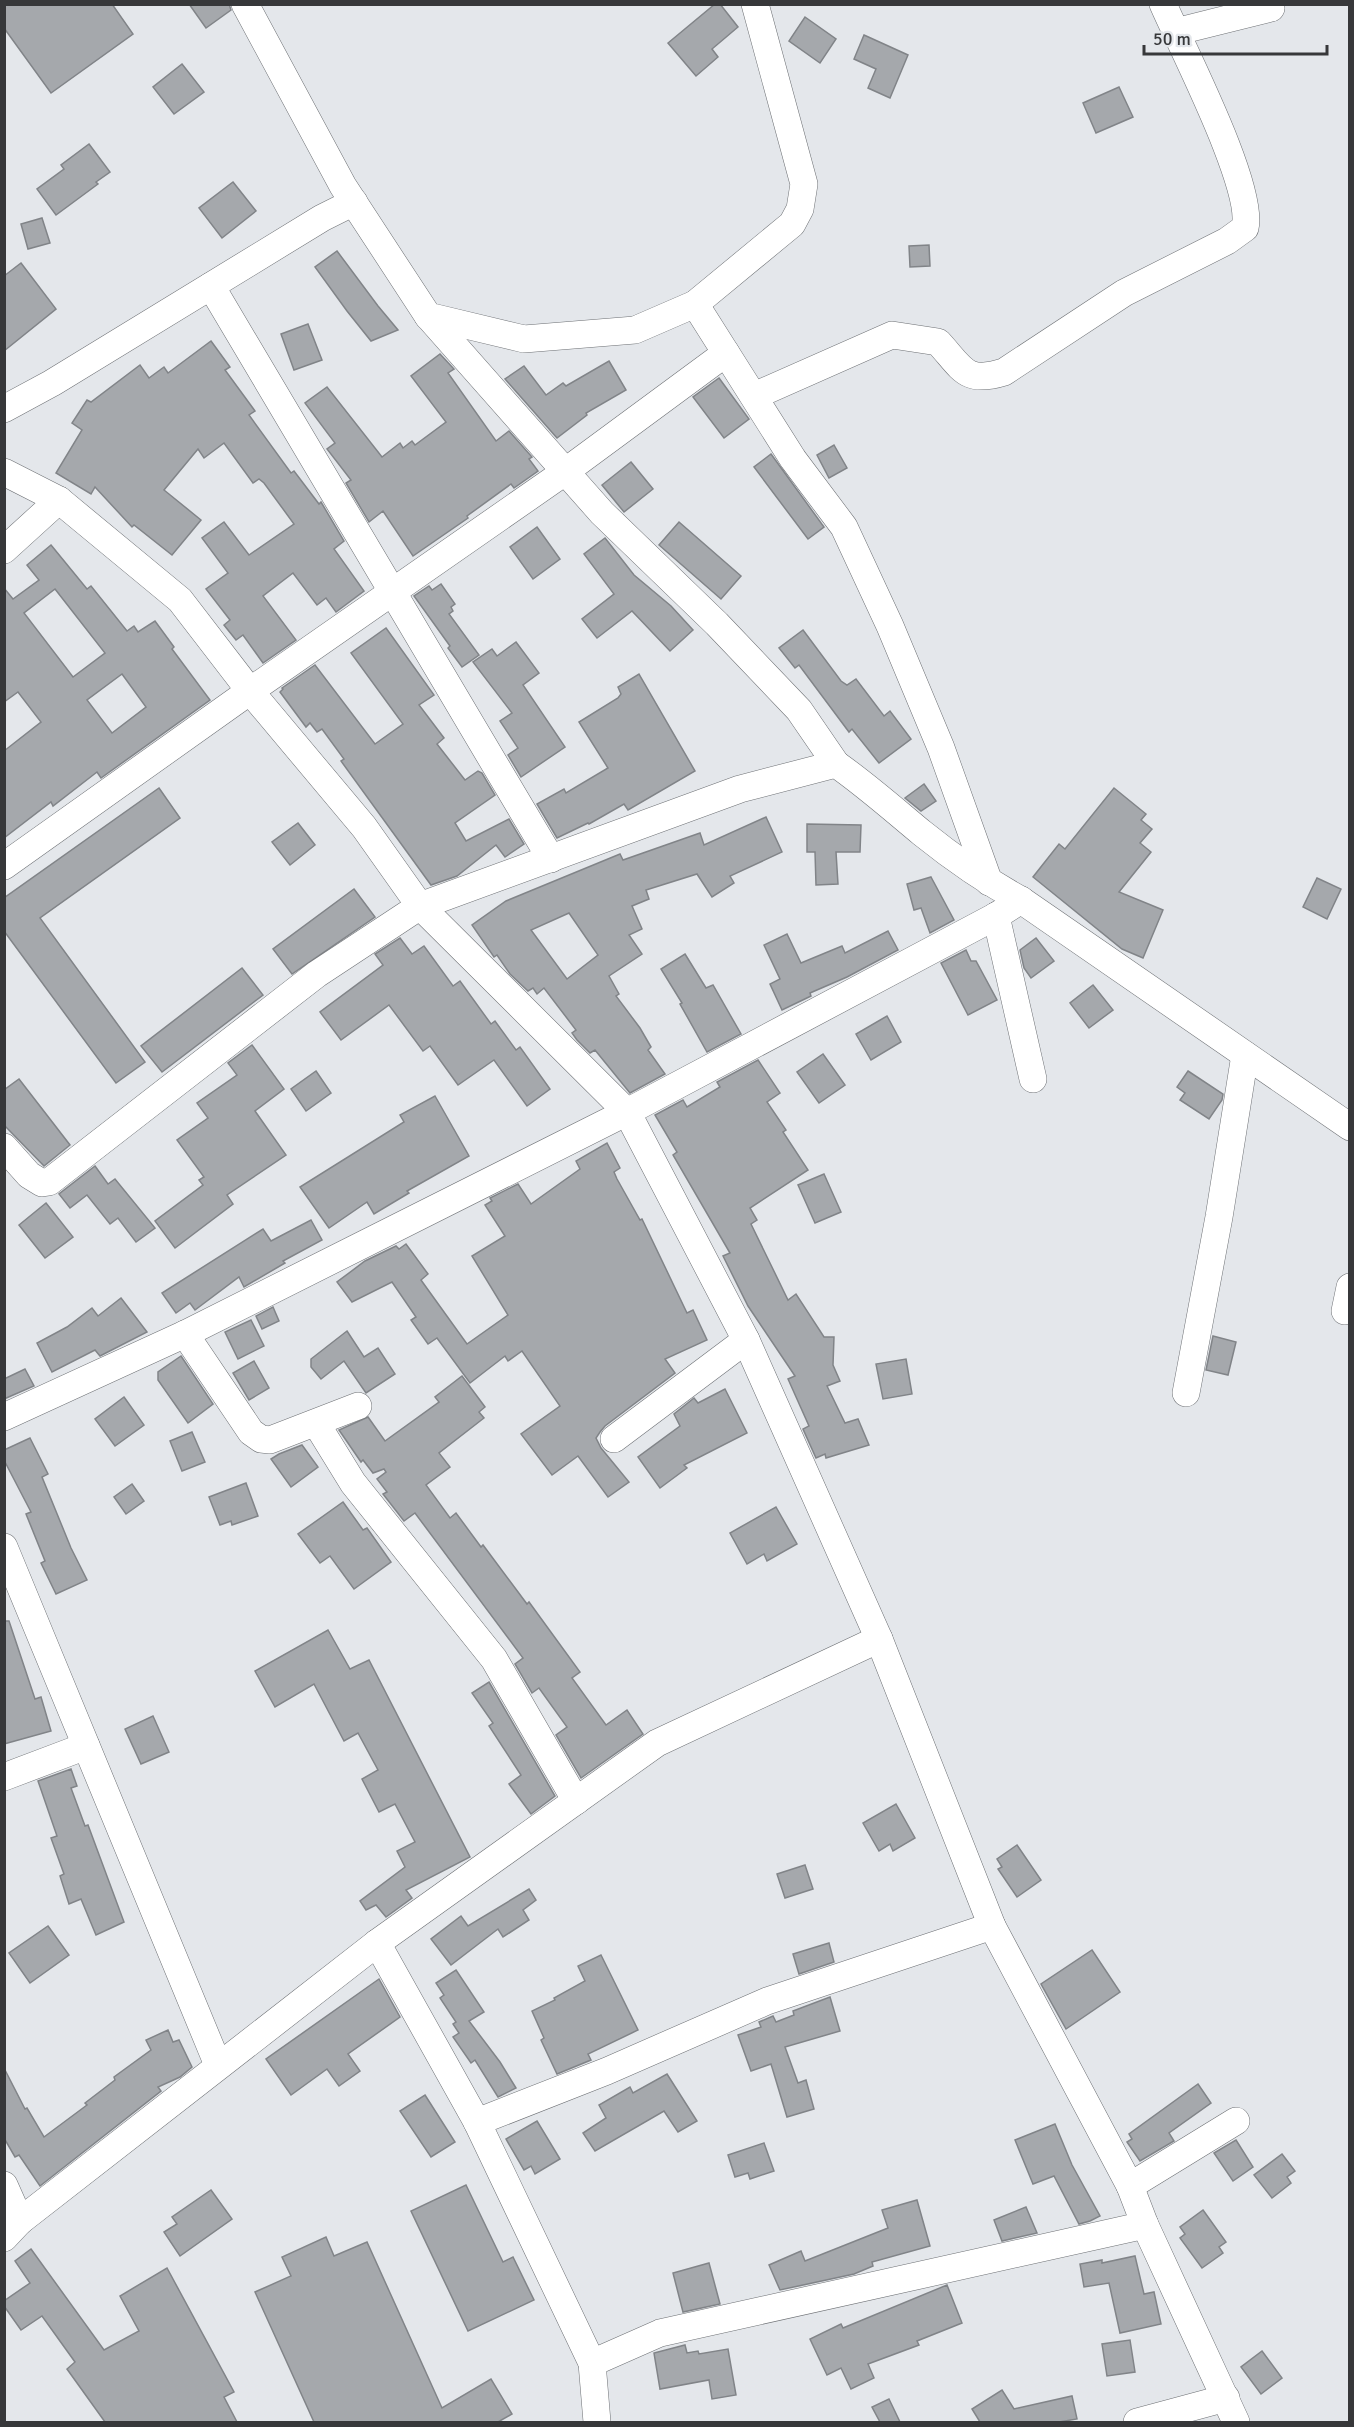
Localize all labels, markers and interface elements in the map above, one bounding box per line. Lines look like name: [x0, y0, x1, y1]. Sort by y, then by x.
scale bar: [1144, 18, 1327, 56]
text: 50 m: [1153, 28, 1191, 50]

